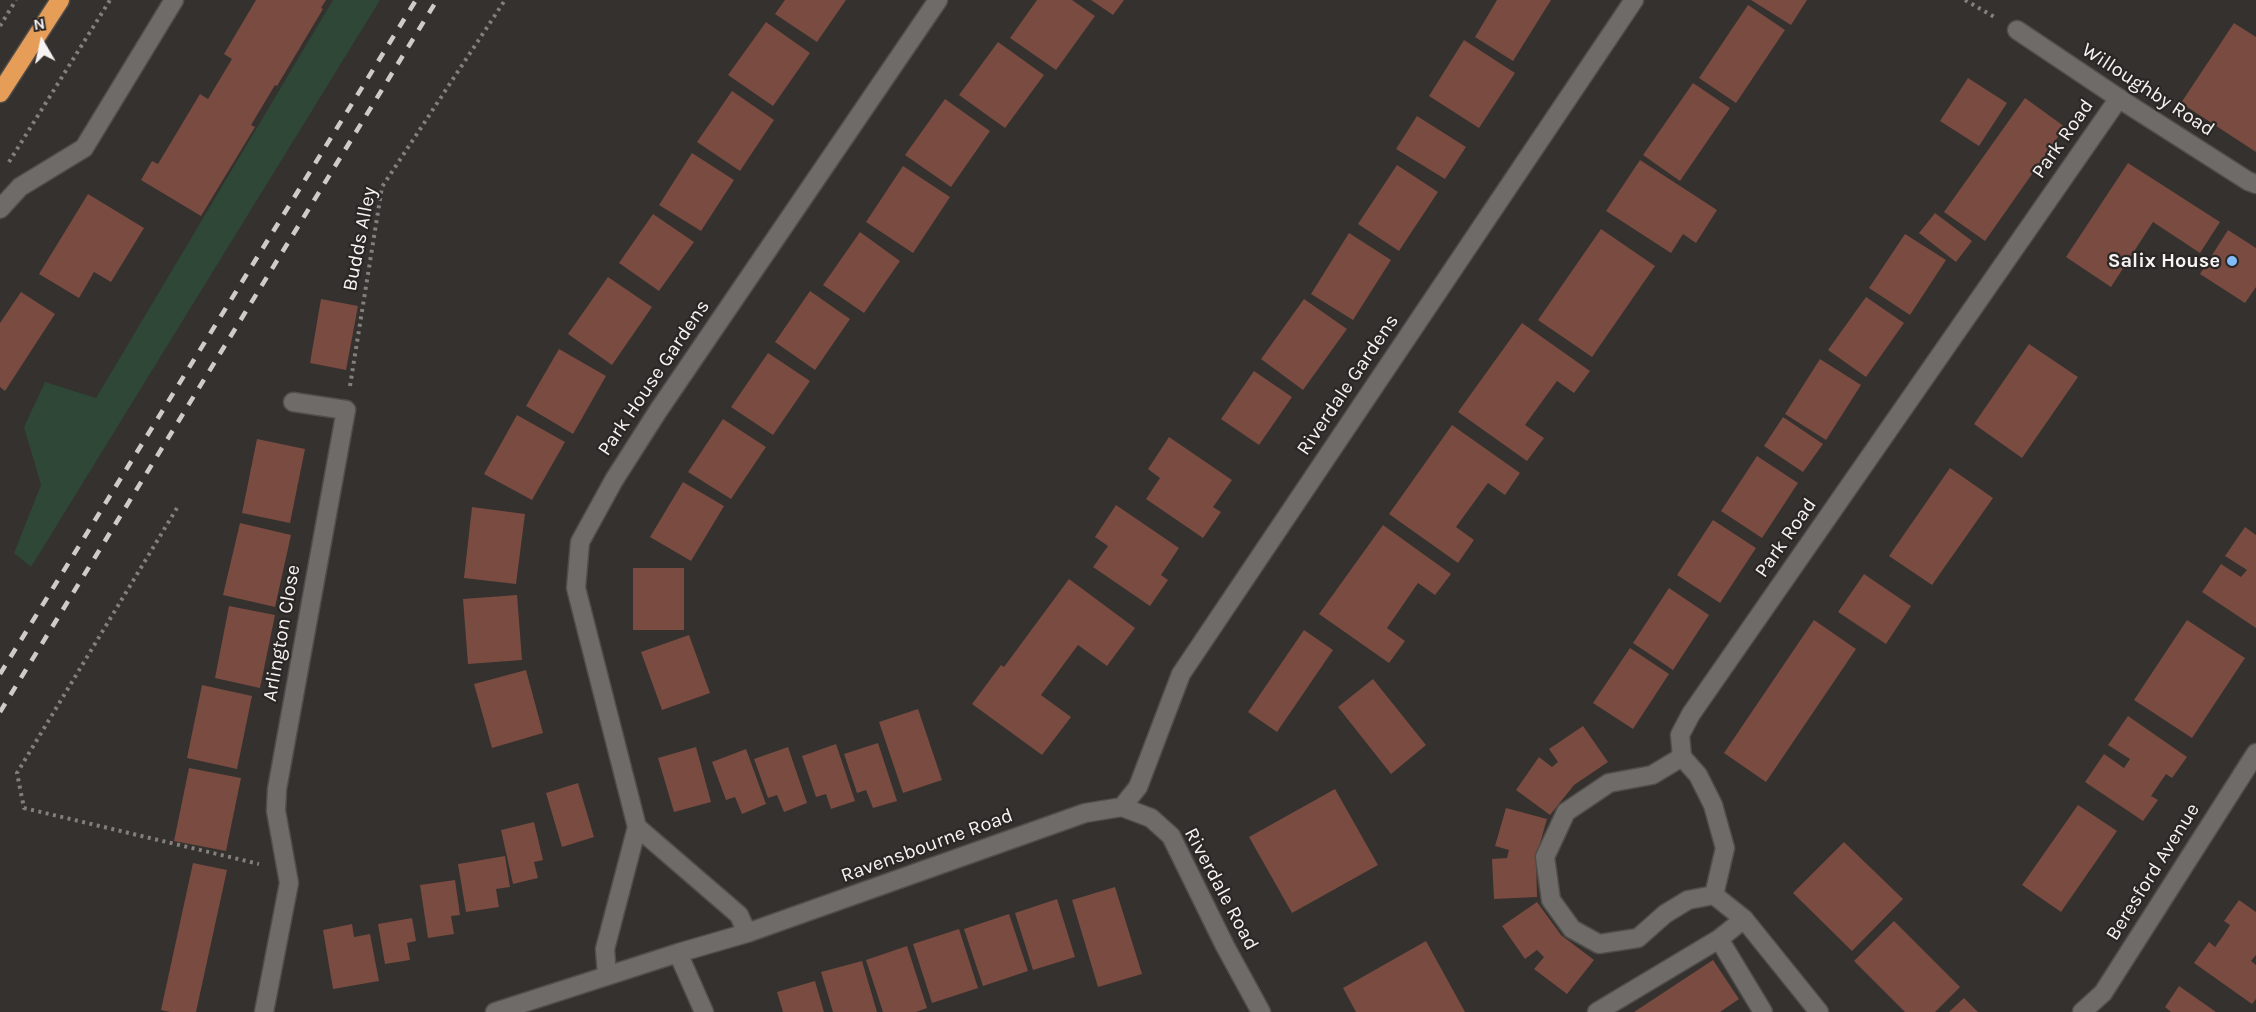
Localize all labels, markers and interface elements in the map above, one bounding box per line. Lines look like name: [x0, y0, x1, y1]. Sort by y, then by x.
north arrow: [12, 12, 72, 72]
text: N: [32, 13, 46, 34]
street label: Willoughby Road: [2077, 38, 2219, 142]
street label: Park Road: [2027, 95, 2099, 183]
street label: Budds Alley: [338, 185, 382, 293]
place label: Salix House: [2108, 249, 2220, 273]
marker: Salix House: [2225, 254, 2239, 268]
street label: Park House Gardens: [593, 295, 715, 461]
street label: Riverdale Gardens: [1292, 310, 1404, 460]
street label: Park Road: [1750, 494, 1822, 582]
street label: Arlington Close: [258, 563, 306, 703]
street label: Beresford Avenue: [2101, 799, 2205, 945]
street label: Ravensbourne Road: [838, 804, 1016, 888]
street label: Riverdale Road: [1179, 824, 1263, 954]

